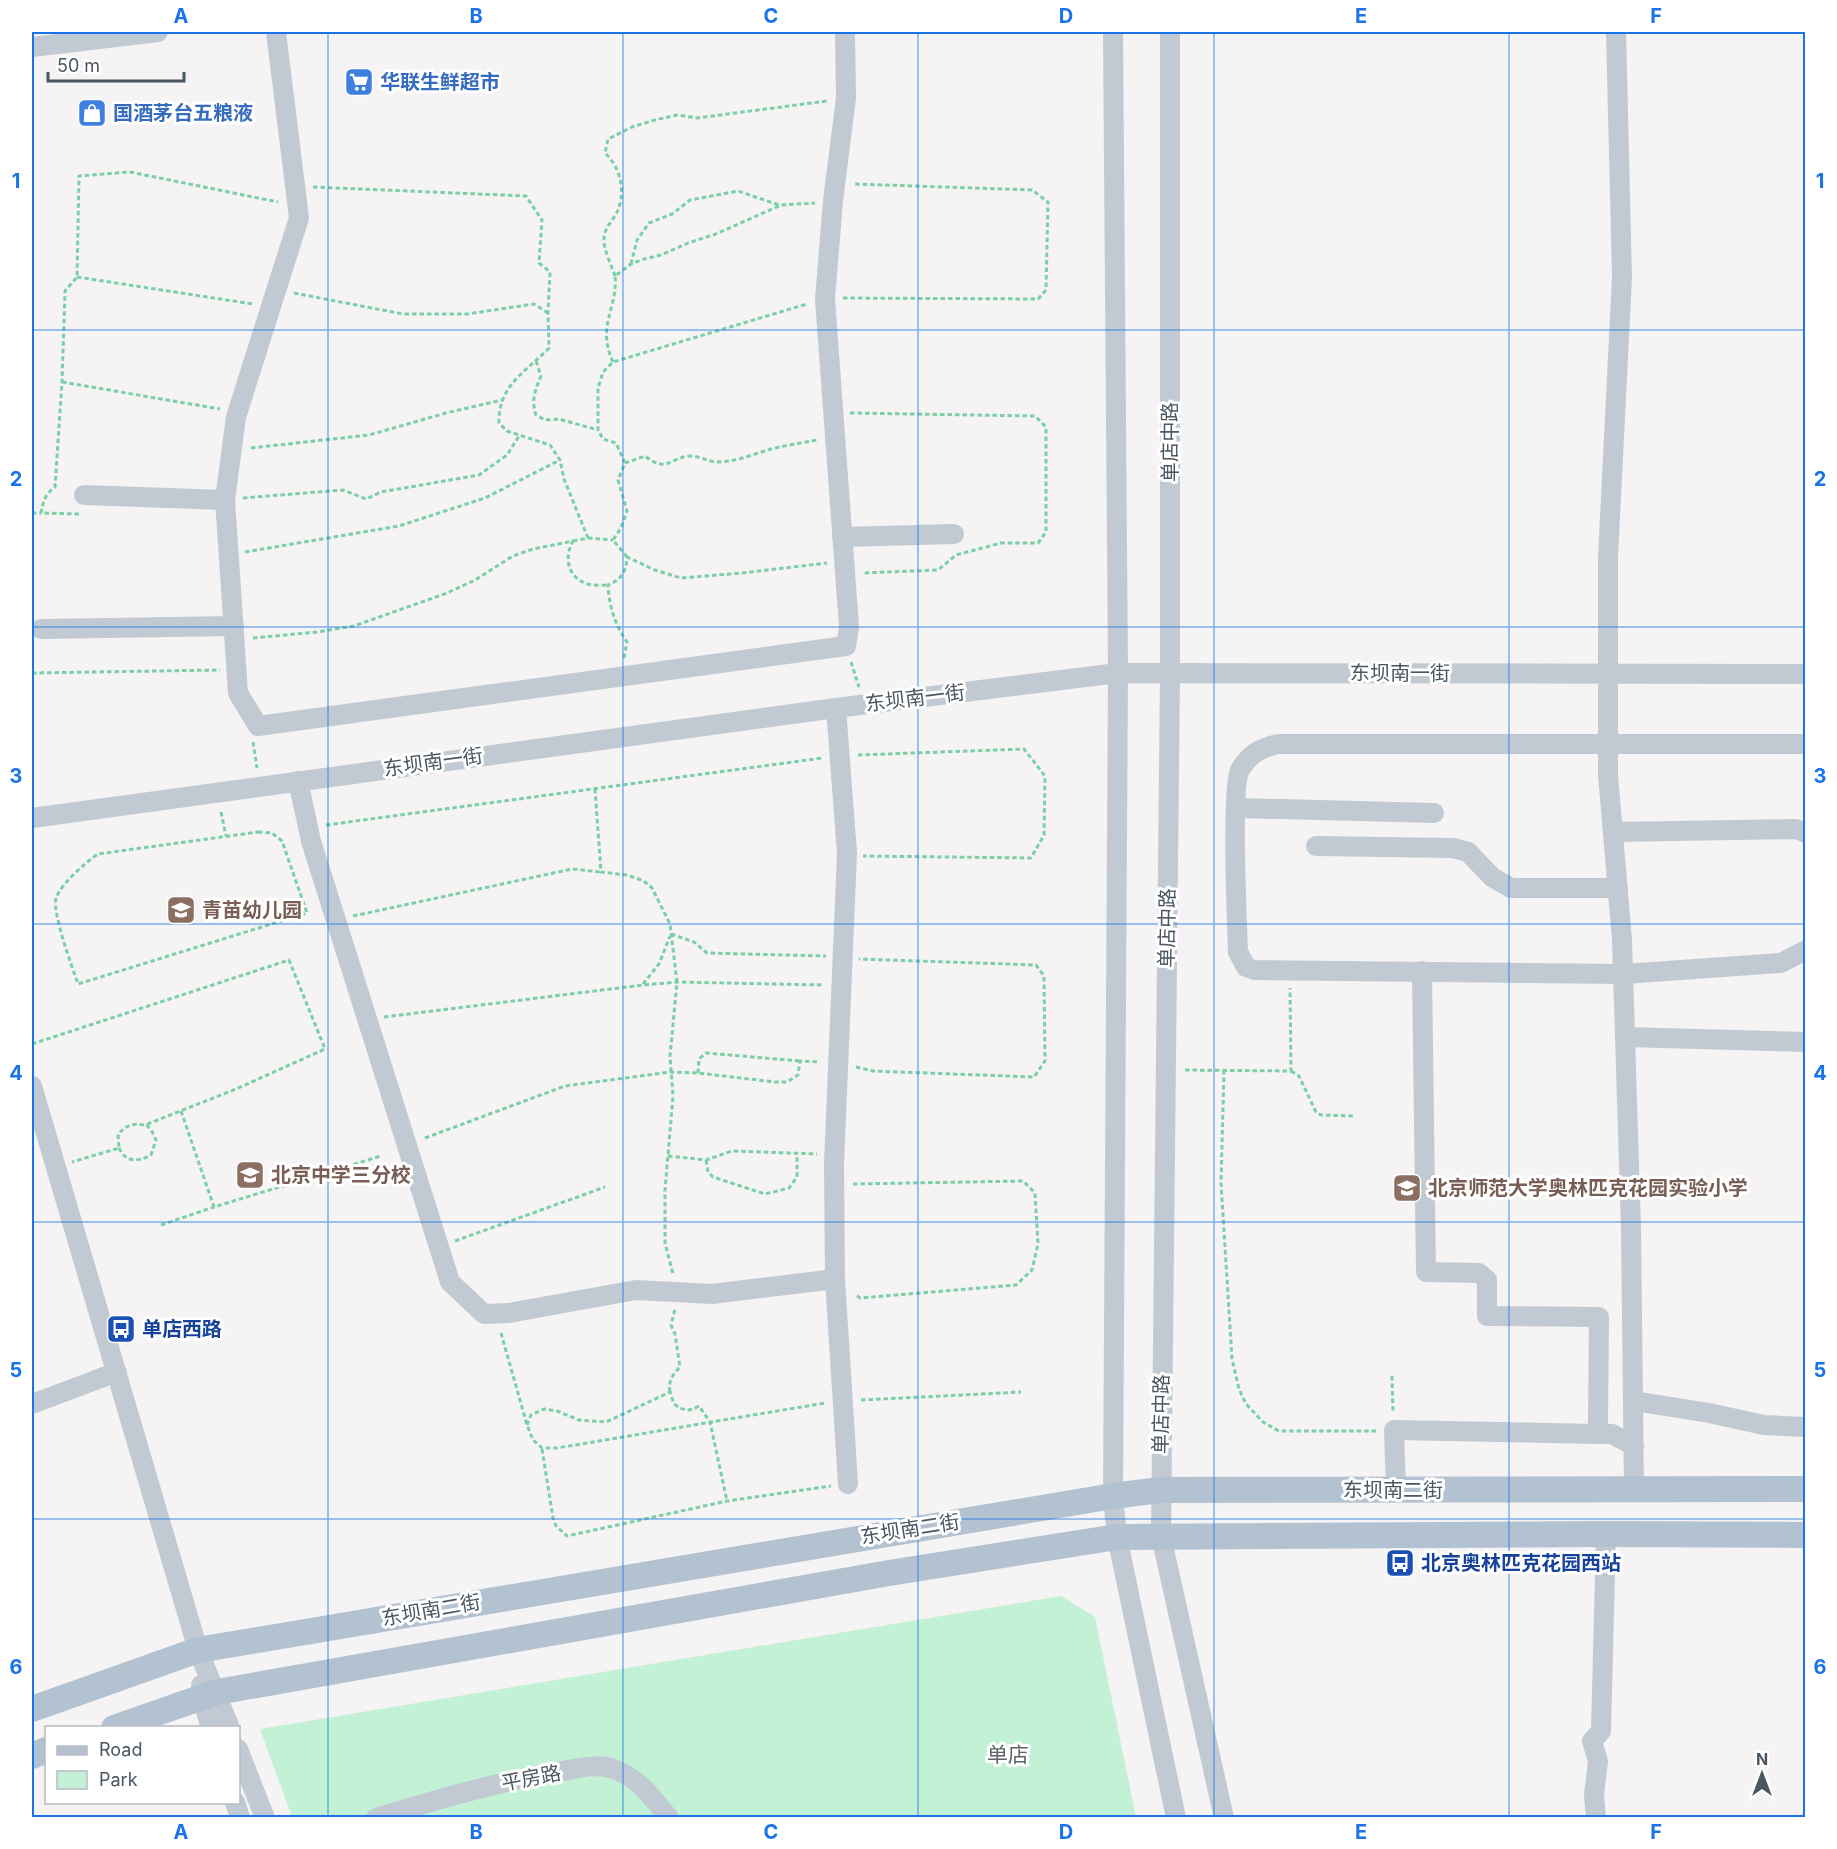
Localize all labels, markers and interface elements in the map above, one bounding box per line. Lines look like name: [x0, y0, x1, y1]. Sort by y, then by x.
text: A: [174, 4, 189, 28]
text: B: [469, 4, 483, 28]
text: C: [764, 4, 778, 28]
text: D: [1059, 4, 1073, 28]
text: E: [1355, 4, 1367, 28]
text: F: [1650, 4, 1662, 28]
scale bar: [48, 45, 184, 83]
text: 50 m: [57, 55, 100, 76]
supermarket icon: 华联生鲜超市: [343, 66, 375, 98]
place label: 华联生鲜超市: [380, 70, 500, 94]
shop icon: 国酒茅台五粮液: [76, 97, 108, 129]
place label: 国酒茅台五粮液: [113, 101, 253, 125]
text: 1: [12, 169, 20, 193]
text: 1: [1816, 169, 1824, 193]
street label: 单店中路: [1158, 402, 1182, 482]
text: 2: [10, 467, 22, 491]
text: 2: [1814, 467, 1826, 491]
street label: 东坝南一街: [1350, 661, 1450, 685]
street label: 东坝南一街: [864, 680, 966, 716]
street label: 东坝南一街: [382, 743, 484, 781]
text: 3: [10, 764, 22, 788]
text: 3: [1814, 764, 1826, 788]
street label: 单店中路: [1154, 888, 1180, 968]
school or university icon: 青苗幼儿园: [165, 894, 197, 926]
place label: 青苗幼儿园: [202, 898, 302, 922]
text: 4: [9, 1061, 23, 1085]
text: 4: [1813, 1061, 1827, 1085]
school or university icon: 北京中学三分校: [234, 1159, 266, 1191]
place label: 北京中学三分校: [271, 1163, 411, 1187]
school or university icon: 北京师范大学奥林匹克花园实验小学: [1391, 1172, 1423, 1204]
place label: 北京师范大学奥林匹克花园实验小学: [1428, 1176, 1748, 1200]
bus stop icon: 单店西路: [105, 1313, 137, 1345]
place label: 单店西路: [142, 1317, 222, 1341]
text: 5: [10, 1358, 22, 1382]
text: 5: [1814, 1358, 1826, 1382]
street label: 单店中路: [1148, 1374, 1174, 1454]
street label: 东坝南二街: [1343, 1478, 1443, 1502]
street label: 东坝南二街: [859, 1509, 961, 1549]
bus stop icon: 北京奥林匹克花园西站: [1384, 1547, 1416, 1579]
place label: 北京奥林匹克花园西站: [1421, 1551, 1621, 1575]
street label: 东坝南二街: [380, 1589, 482, 1631]
text: 6: [10, 1655, 23, 1679]
text: 6: [1814, 1655, 1827, 1679]
legend: [45, 1726, 240, 1804]
text: Road: [99, 1739, 142, 1760]
district label: 单店: [987, 1742, 1029, 1767]
north arrow: [1732, 1744, 1792, 1804]
text: N: [1756, 1749, 1768, 1769]
street label: 平房路: [499, 1760, 563, 1796]
text: Park: [99, 1769, 138, 1790]
text: A: [174, 1820, 189, 1844]
text: B: [469, 1820, 483, 1844]
text: C: [764, 1820, 778, 1844]
text: D: [1059, 1820, 1073, 1844]
text: E: [1355, 1820, 1367, 1844]
text: F: [1650, 1820, 1662, 1844]

